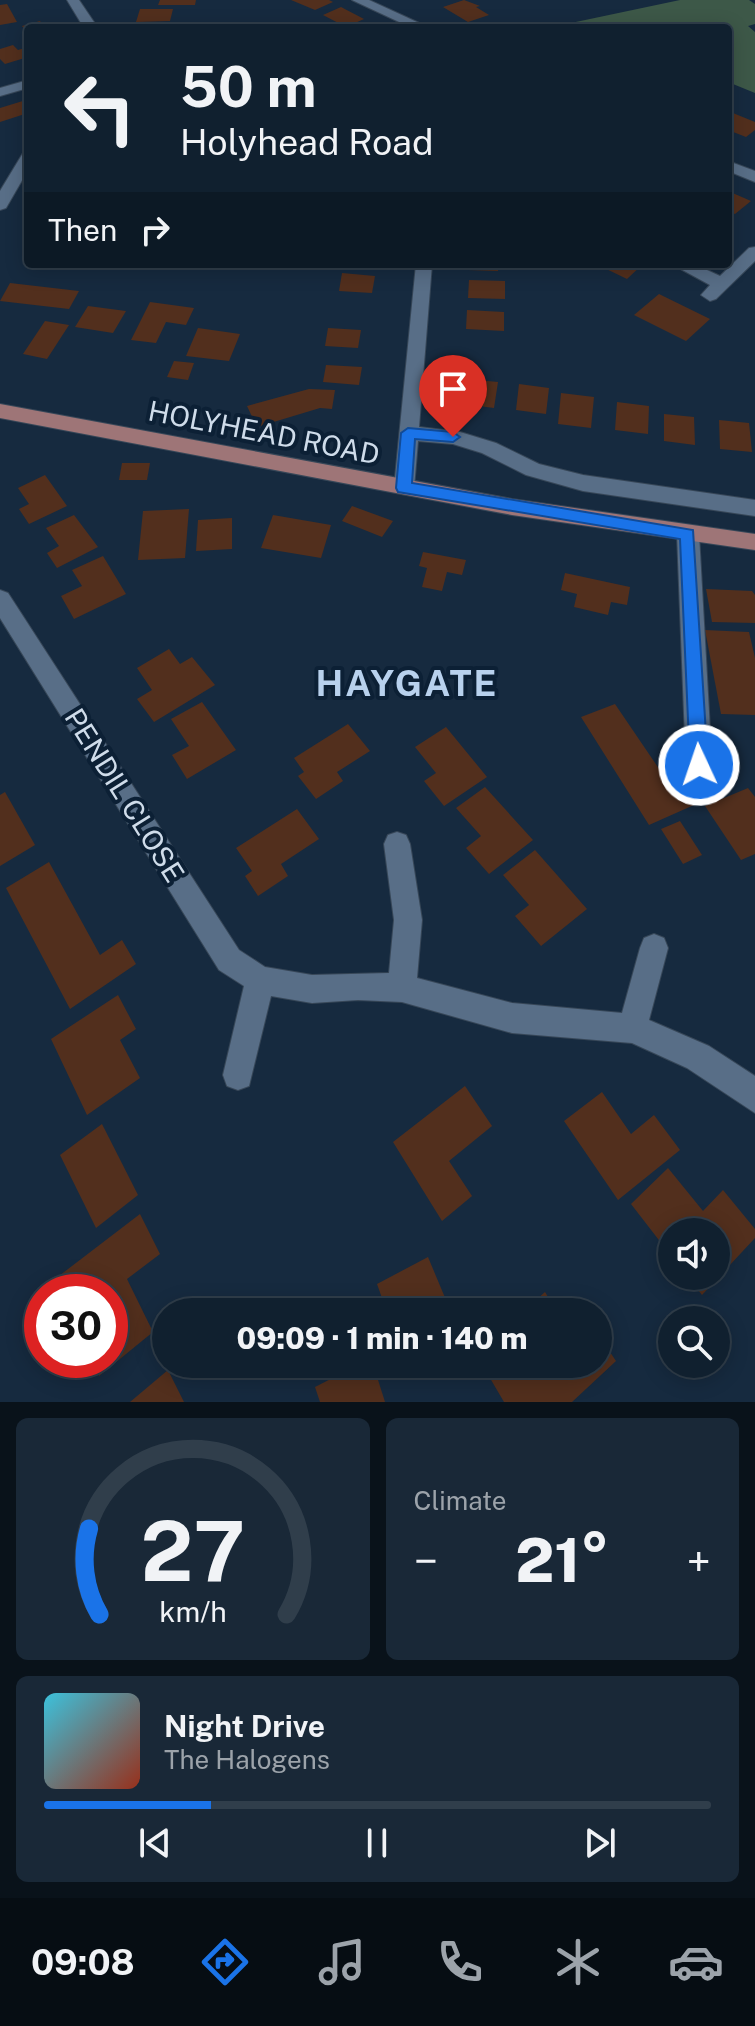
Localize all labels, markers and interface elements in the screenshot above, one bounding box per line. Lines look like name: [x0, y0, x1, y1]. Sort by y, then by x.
text: 50 m: [180, 54, 317, 120]
icon: left: [48, 56, 152, 160]
text: Holyhead Road: [180, 121, 433, 163]
icon: right: [133, 208, 177, 252]
text: Then: [48, 212, 117, 248]
pin: [419, 355, 487, 437]
icon: arrive: [431, 367, 475, 411]
street label: HOLYHEAD ROAD: [146, 393, 382, 471]
district label: HAYGATE: [316, 662, 498, 704]
street label: PENDIL CLOSE: [58, 702, 192, 888]
position arrow: [657, 723, 741, 807]
map controls: [658, 1218, 730, 1378]
button: sound: [658, 1218, 730, 1290]
speed limit sign: 30: [24, 1274, 128, 1378]
button: search: [658, 1306, 730, 1378]
text: 09:09 · 1 min · 140 m: [236, 1320, 528, 1356]
text: Climate: [414, 1485, 507, 1516]
text: 27: [140, 1502, 245, 1600]
text: 21°: [515, 1525, 609, 1596]
text: −: [414, 1535, 438, 1587]
text: +: [687, 1535, 711, 1587]
text: km/h: [159, 1595, 226, 1628]
text: Night Drive: [164, 1708, 325, 1744]
text: The Halogens: [164, 1744, 330, 1775]
icon: previous: [133, 1821, 177, 1865]
icon: pause: [355, 1821, 399, 1865]
icon: next: [578, 1821, 622, 1865]
icon: directions: [197, 1934, 253, 1990]
icon: music: [314, 1934, 370, 1990]
icon: phone: [432, 1934, 488, 1990]
icon: climate: [550, 1934, 606, 1990]
icon: car: [668, 1934, 724, 1990]
text: 09:08: [31, 1941, 135, 1983]

